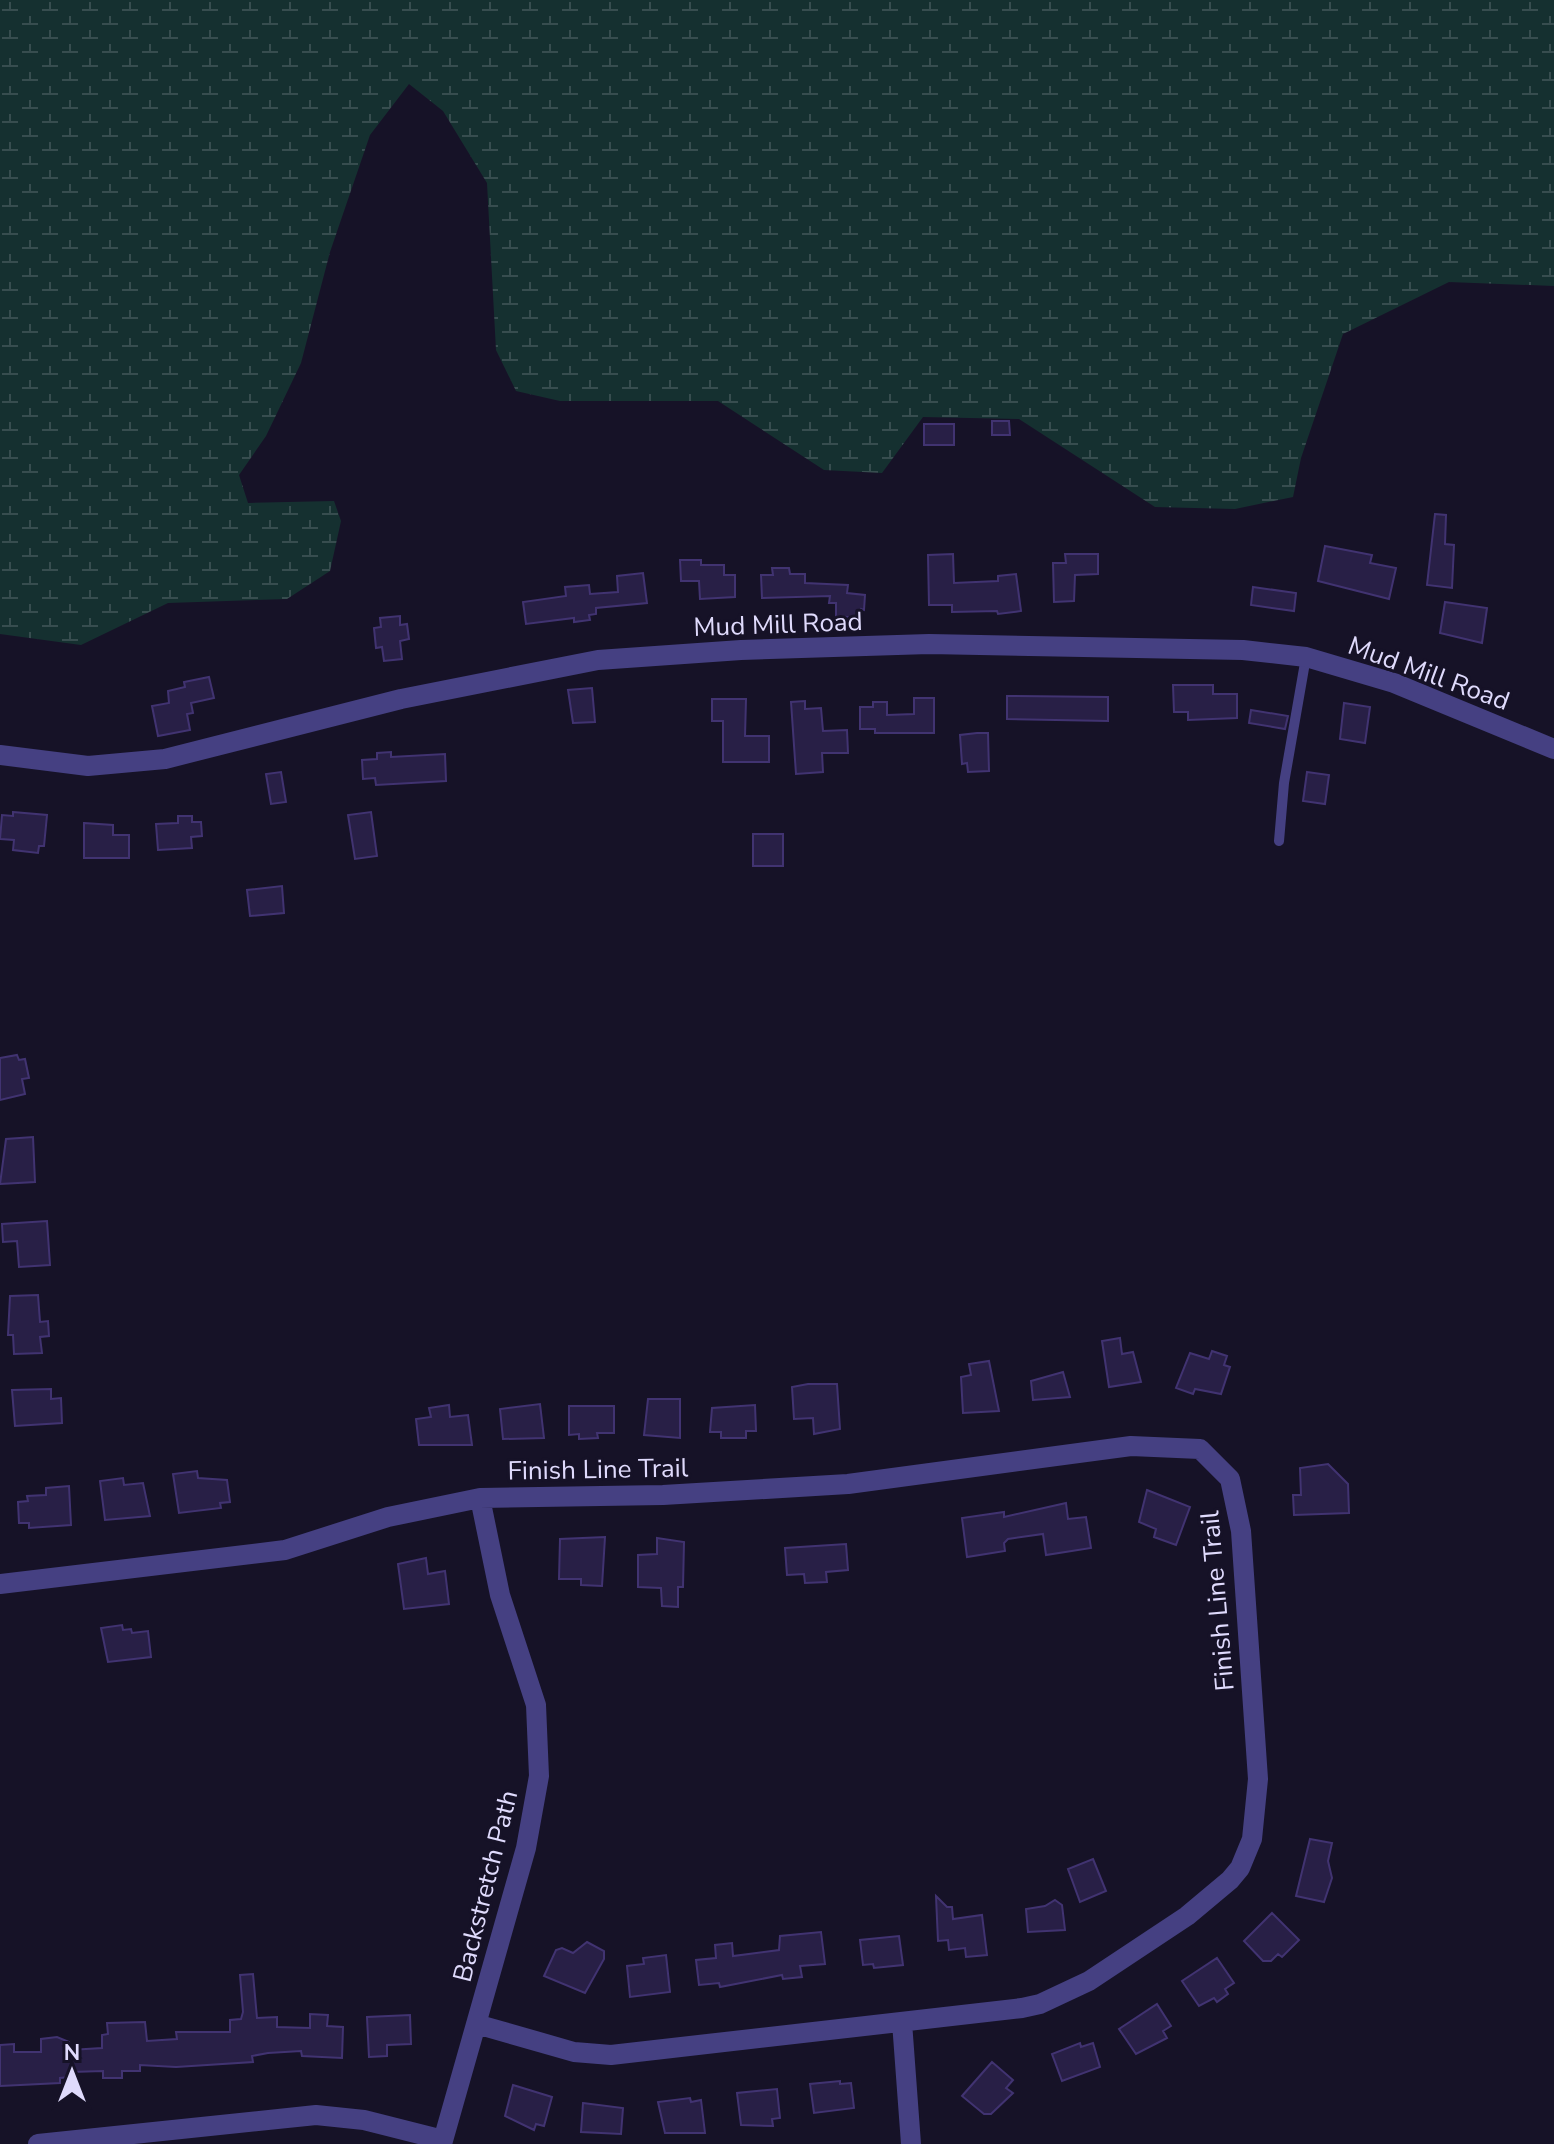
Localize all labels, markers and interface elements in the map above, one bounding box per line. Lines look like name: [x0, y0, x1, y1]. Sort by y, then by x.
street label: Mud Mill Road: [693, 604, 863, 645]
street label: Mud Mill Road: [1343, 628, 1514, 719]
street label: Finish Line Trail: [507, 1450, 689, 1489]
street label: Finish Line Trail: [1192, 1509, 1243, 1693]
street label: Backstretch Path: [445, 1787, 526, 1986]
north arrow: [32, 2032, 112, 2112]
text: N: [64, 2038, 80, 2068]

